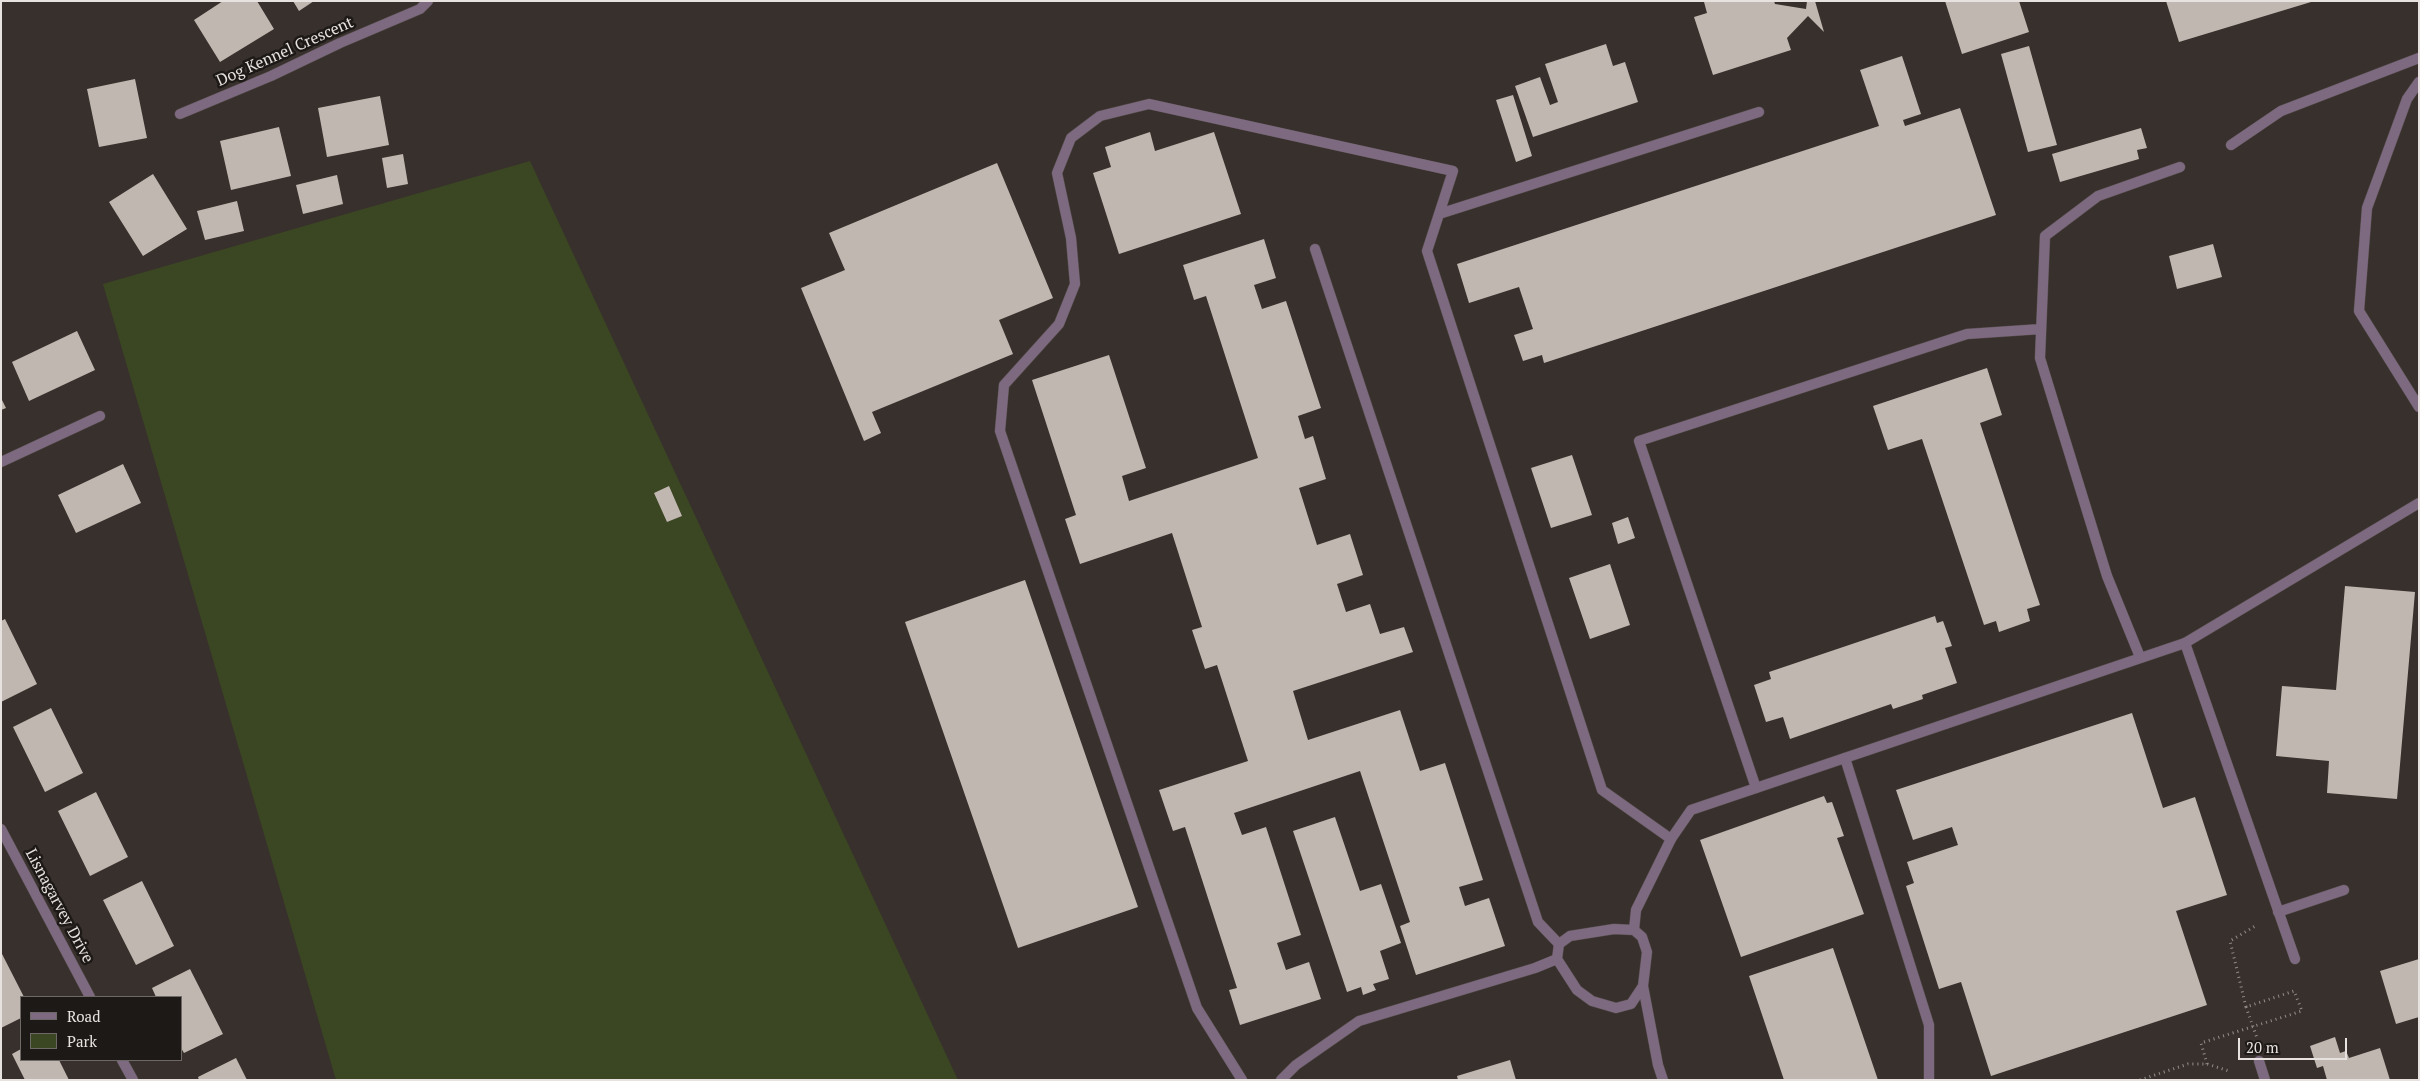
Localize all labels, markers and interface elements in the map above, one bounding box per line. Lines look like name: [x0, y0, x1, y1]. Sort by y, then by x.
street label: Dog Kennel Crescent: [214, 13, 356, 91]
street label: Lisnagarvey Drive: [21, 846, 97, 966]
legend: [20, 996, 182, 1061]
text: Road: [67, 1006, 100, 1026]
scale bar: [2240, 1028, 2349, 1060]
text: Park: [67, 1031, 97, 1051]
text: 20 m: [2246, 1037, 2279, 1057]

